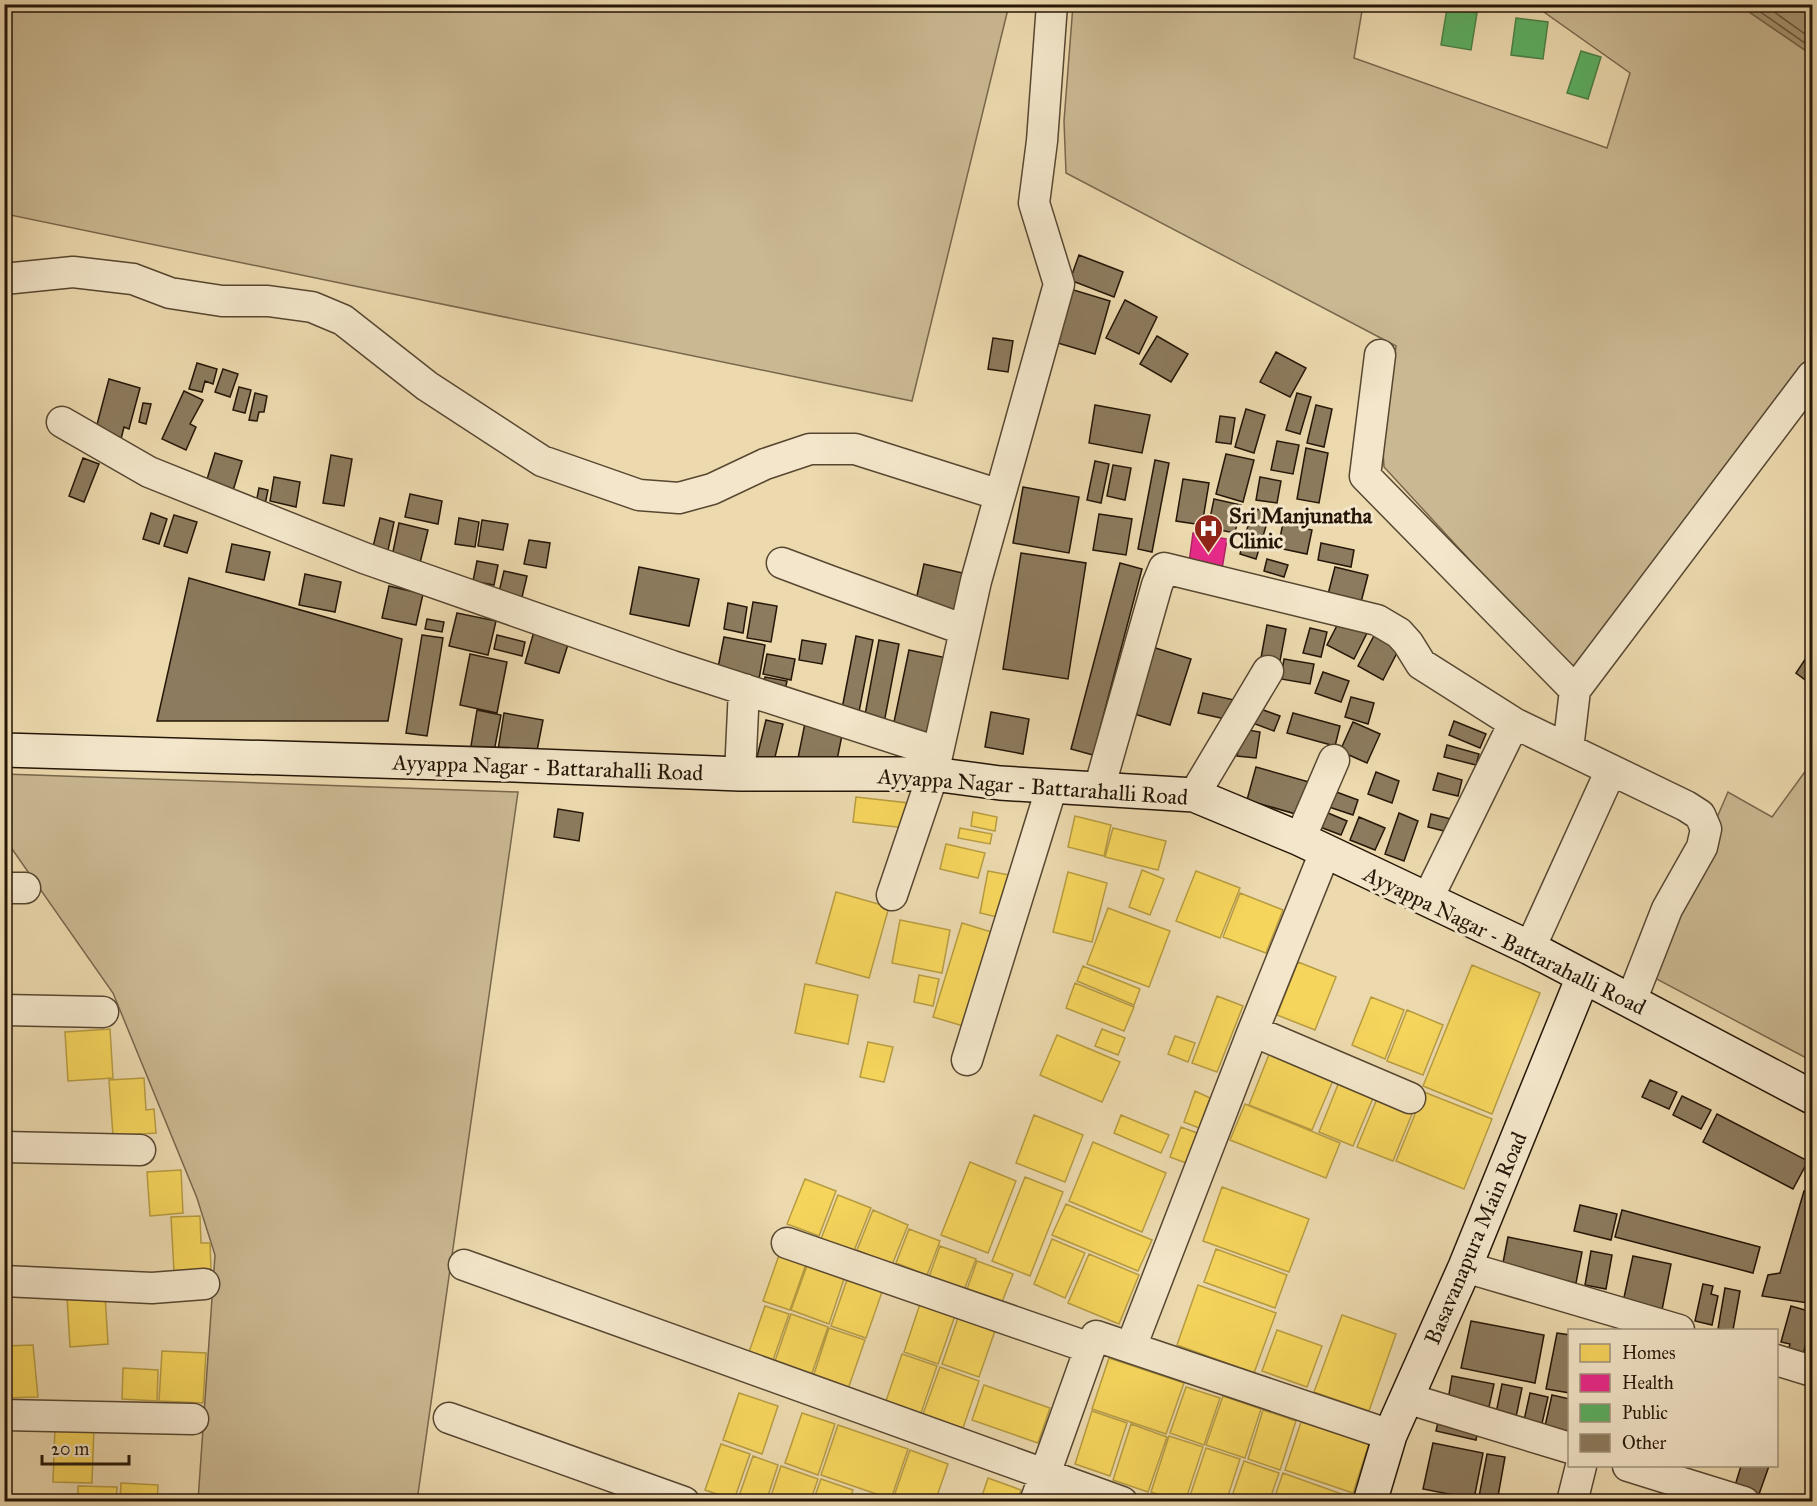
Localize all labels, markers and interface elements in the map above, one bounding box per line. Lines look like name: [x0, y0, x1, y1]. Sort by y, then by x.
place label: Sri Manjunatha Clinic: [1229, 502, 1373, 554]
hospital icon: Sri Manjunatha Clinic: [1192, 512, 1224, 554]
street label: Ayyappa Nagar - Battarahalli Road: [391, 749, 704, 786]
street label: Ayyappa Nagar - Battarahalli Road: [876, 762, 1189, 811]
street label: Ayyappa Nagar - Battarahalli Road: [1358, 860, 1650, 1021]
street label: Basavanapura Main Road: [1418, 1128, 1533, 1349]
legend: [1568, 1329, 1778, 1467]
text: Homes: [1622, 1342, 1676, 1364]
text: Health: [1622, 1372, 1674, 1394]
text: Public: [1622, 1402, 1668, 1424]
scale bar: [42, 1428, 129, 1466]
text: Other: [1622, 1432, 1667, 1454]
text: 20 m: [51, 1438, 89, 1460]

